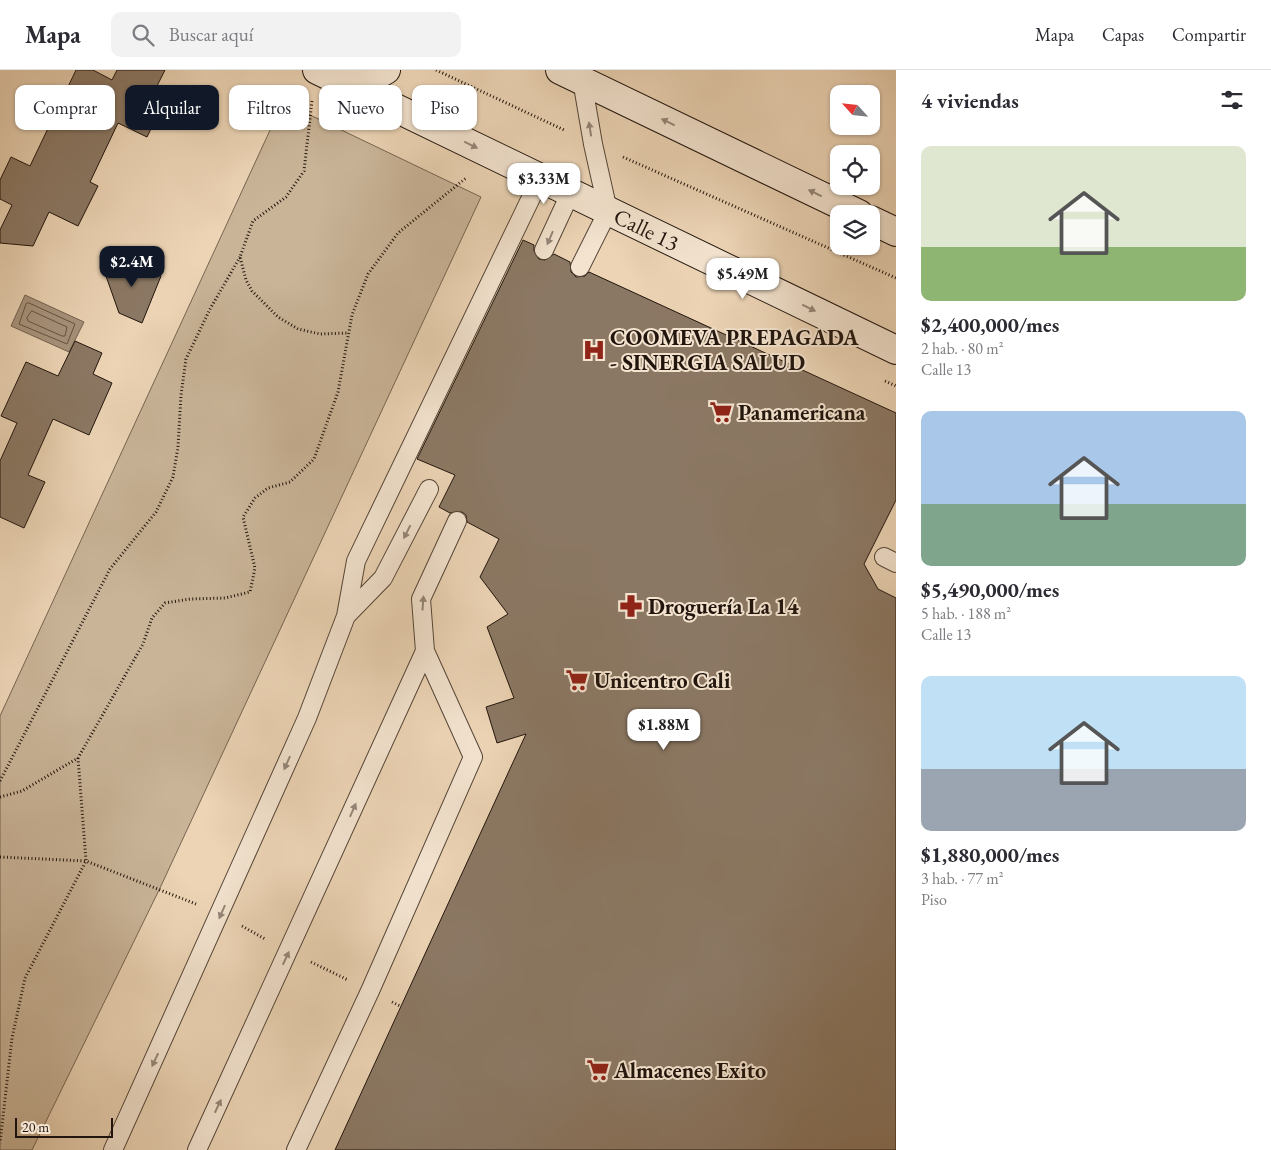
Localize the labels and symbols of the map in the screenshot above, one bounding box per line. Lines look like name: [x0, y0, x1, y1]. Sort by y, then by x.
north arrow: [830, 85, 880, 135]
one-way arrow: [661, 118, 675, 126]
one-way arrow: [586, 121, 594, 137]
one-way arrow: [463, 141, 478, 149]
pin: $3.33M: [503, 162, 585, 205]
one-way arrow: [808, 188, 822, 196]
street label: Calle 13: [609, 202, 684, 258]
one-way arrow: [545, 231, 553, 245]
pin: $2.4M: [97, 246, 167, 288]
pin: $5.49M: [702, 258, 784, 300]
one-way arrow: [802, 304, 816, 312]
place label: COOMEVA PREPAGADA - SINERGIA SALUD: [610, 323, 859, 377]
hospital icon: COOMEVA PREPAGADA - SINERGIA SALUD: [581, 337, 607, 363]
place label: Panamericana: [738, 398, 866, 427]
supermarket icon: Panamericana: [708, 399, 734, 425]
one-way arrow: [403, 525, 411, 539]
place label: Droguería La 14: [648, 592, 799, 621]
pharmacy icon: Droguería La 14: [618, 593, 644, 619]
one-way arrow: [419, 595, 427, 611]
place label: Unicentro Cali: [594, 666, 731, 695]
supermarket icon: Unicentro Cali: [564, 667, 590, 693]
pin: $1.88M: [623, 708, 705, 751]
one-way arrow: [283, 756, 291, 770]
one-way arrow: [350, 803, 358, 817]
one-way arrow: [218, 905, 226, 919]
one-way arrow: [283, 951, 291, 965]
one-way arrow: [150, 1053, 158, 1067]
place label: Almacenes Exito: [613, 1056, 766, 1085]
supermarket icon: Almacenes Exito: [585, 1057, 611, 1083]
one-way arrow: [214, 1099, 222, 1113]
scale bar: [15, 1115, 112, 1138]

